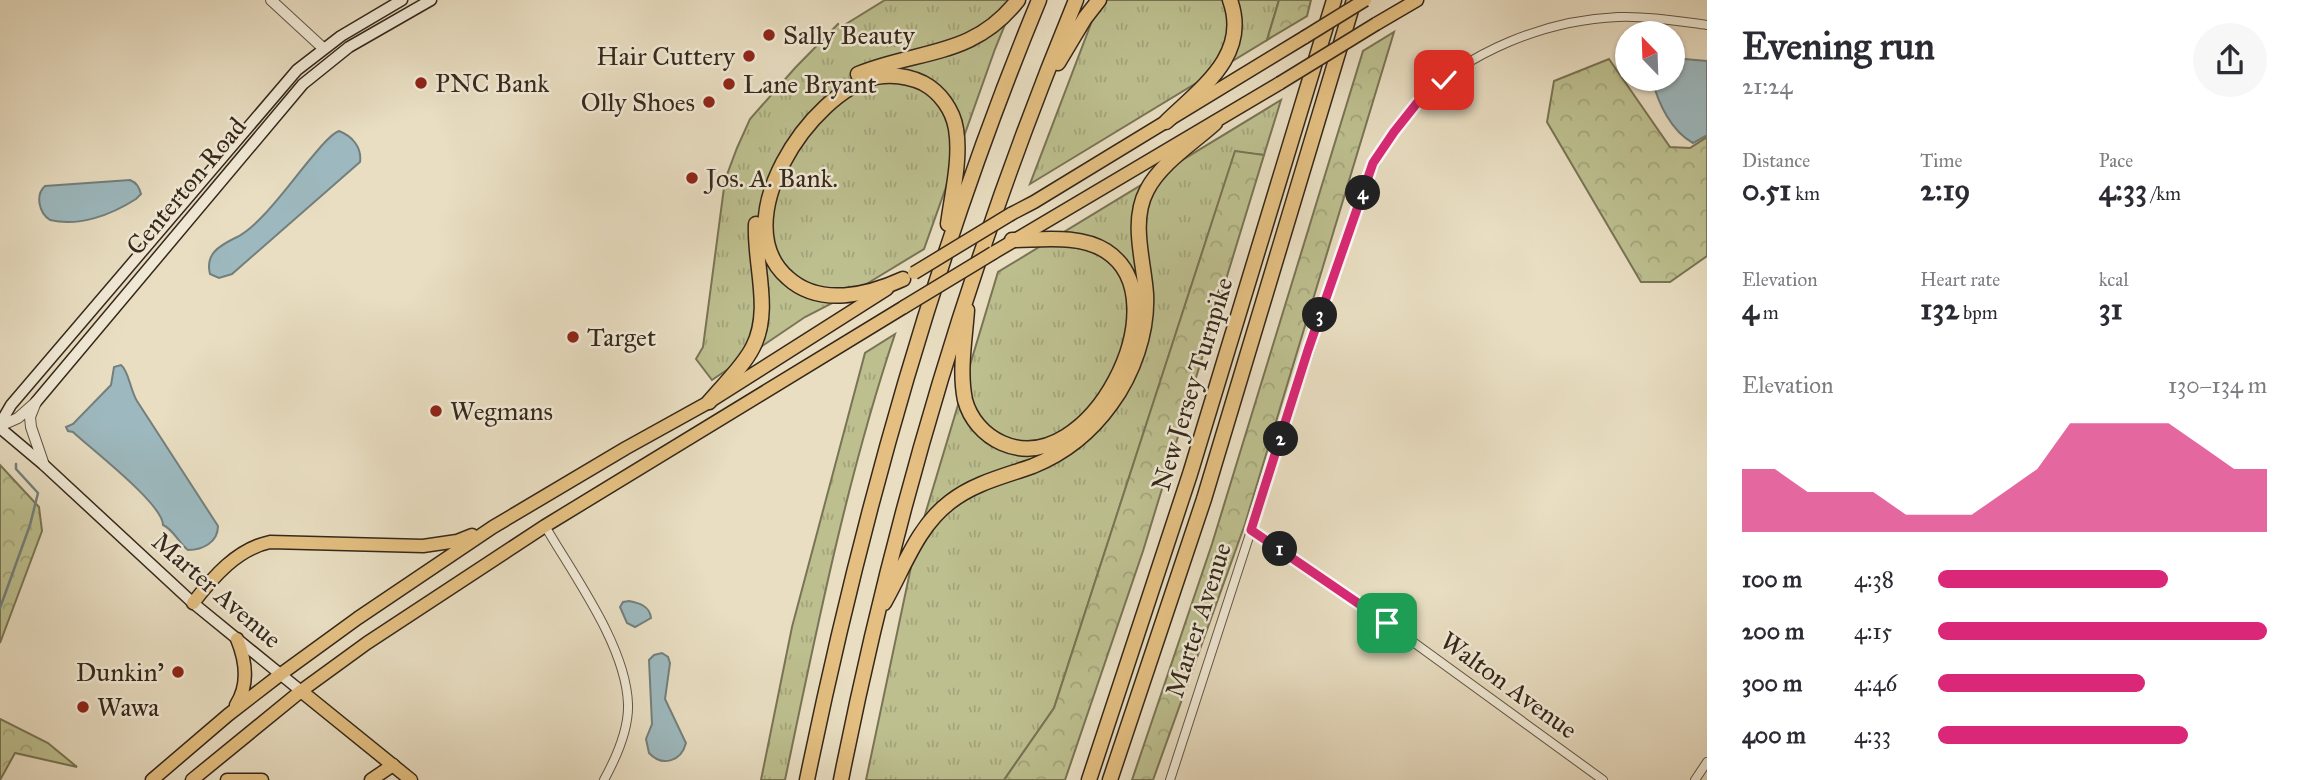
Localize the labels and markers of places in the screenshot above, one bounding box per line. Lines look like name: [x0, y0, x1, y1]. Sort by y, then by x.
place label: Sally Beauty: [783, 19, 915, 51]
marker: Sally Beauty: [761, 27, 777, 43]
place label: Hair Cuttery: [596, 40, 736, 72]
marker: Hair Cuttery: [741, 48, 757, 64]
pin: [1414, 50, 1474, 110]
place label: PNC Bank: [435, 67, 550, 99]
place label: Lane Bryant: [743, 68, 877, 100]
marker: PNC Bank: [413, 75, 429, 91]
marker: Lane Bryant: [721, 76, 737, 92]
place label: Olly Shoes: [581, 86, 695, 118]
marker: Olly Shoes: [701, 94, 717, 110]
place label: Jos. A. Bank.: [703, 162, 838, 194]
marker: Jos. A. Bank.: [684, 170, 700, 186]
pin: 4: [1346, 176, 1380, 210]
pin: 3: [1302, 298, 1338, 332]
place label: Target: [587, 321, 656, 353]
marker: Target: [565, 329, 581, 345]
place label: Wegmans: [450, 395, 553, 427]
marker: Wegmans: [428, 403, 444, 419]
pin: 2: [1264, 422, 1298, 457]
pin: 1: [1262, 532, 1298, 566]
pin: [1357, 593, 1417, 653]
place label: Dunkin': [76, 656, 164, 688]
marker: Dunkin': [170, 664, 186, 680]
place label: Wawa: [97, 691, 159, 723]
marker: Wawa: [75, 699, 91, 715]

